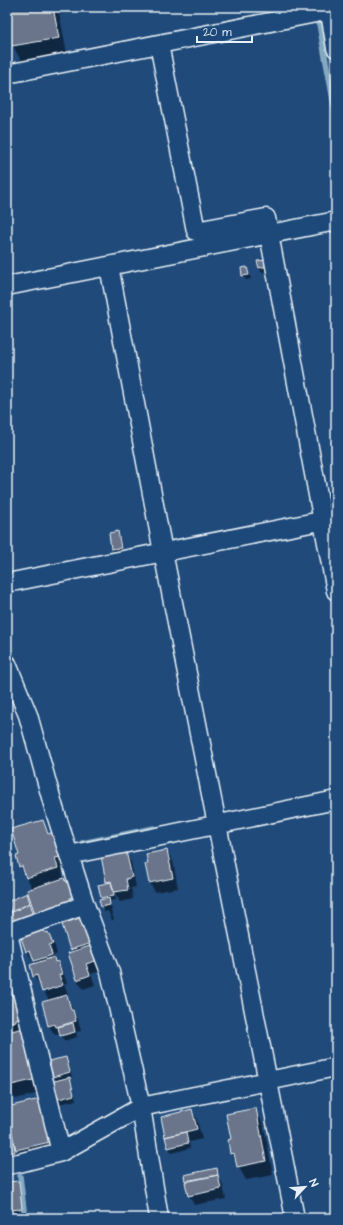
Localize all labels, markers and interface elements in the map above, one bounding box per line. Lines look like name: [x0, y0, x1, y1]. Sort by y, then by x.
scale bar: [197, 18, 252, 44]
text: 20 m: [203, 24, 232, 41]
north arrow: [285, 1167, 325, 1207]
text: N: [305, 1176, 322, 1189]

